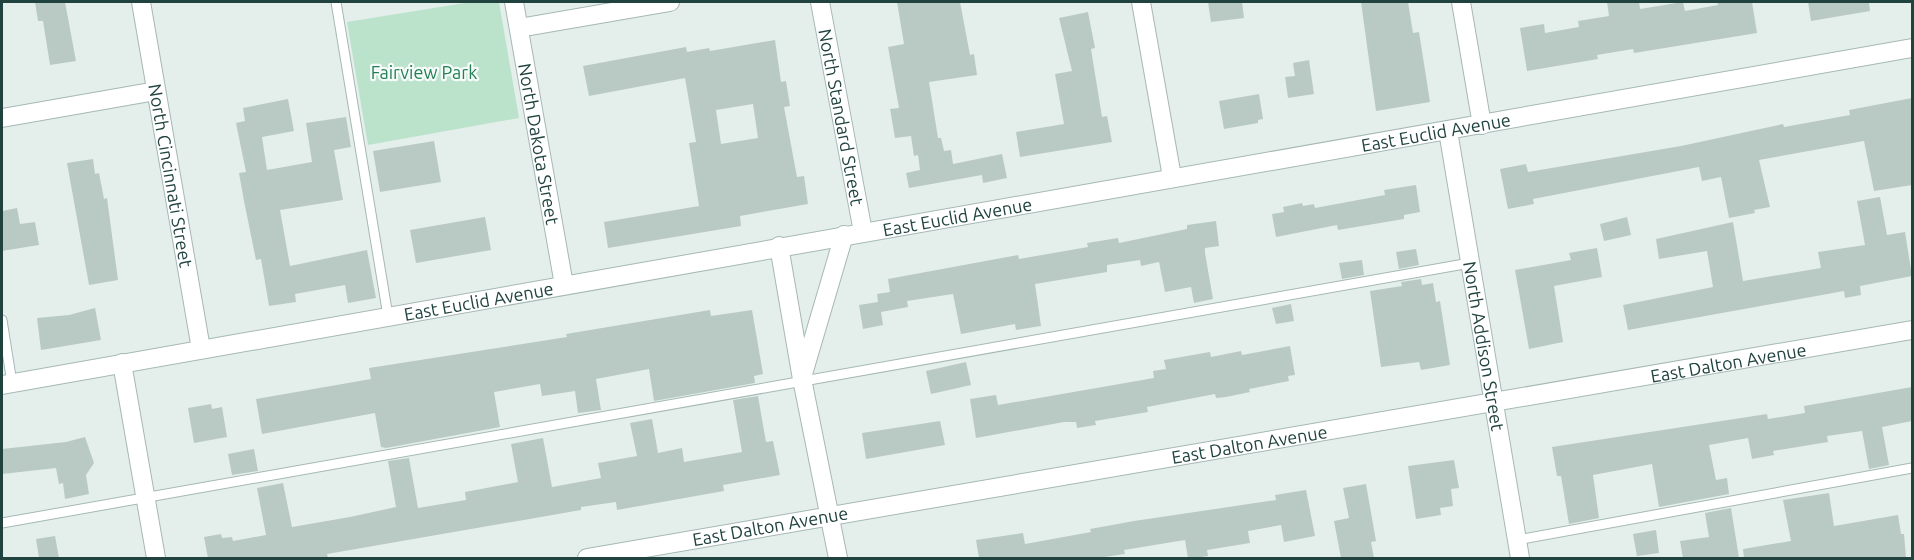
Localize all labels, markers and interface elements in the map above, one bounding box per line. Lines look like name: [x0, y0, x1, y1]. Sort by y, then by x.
street label: North Standard Street: [815, 27, 868, 207]
street label: North Dakota Street: [515, 61, 563, 226]
park label: Fairview Park: [371, 62, 477, 82]
street label: North Cincinnati Street: [145, 82, 197, 269]
street label: East Euclid Avenue: [1360, 109, 1512, 155]
street label: East Euclid Avenue: [881, 193, 1034, 239]
street label: North Addison Street: [1460, 260, 1508, 432]
street label: East Euclid Avenue: [402, 278, 555, 324]
street label: East Dalton Avenue: [1649, 339, 1808, 386]
street label: East Dalton Avenue: [1170, 421, 1329, 467]
street label: East Dalton Avenue: [691, 502, 850, 549]

